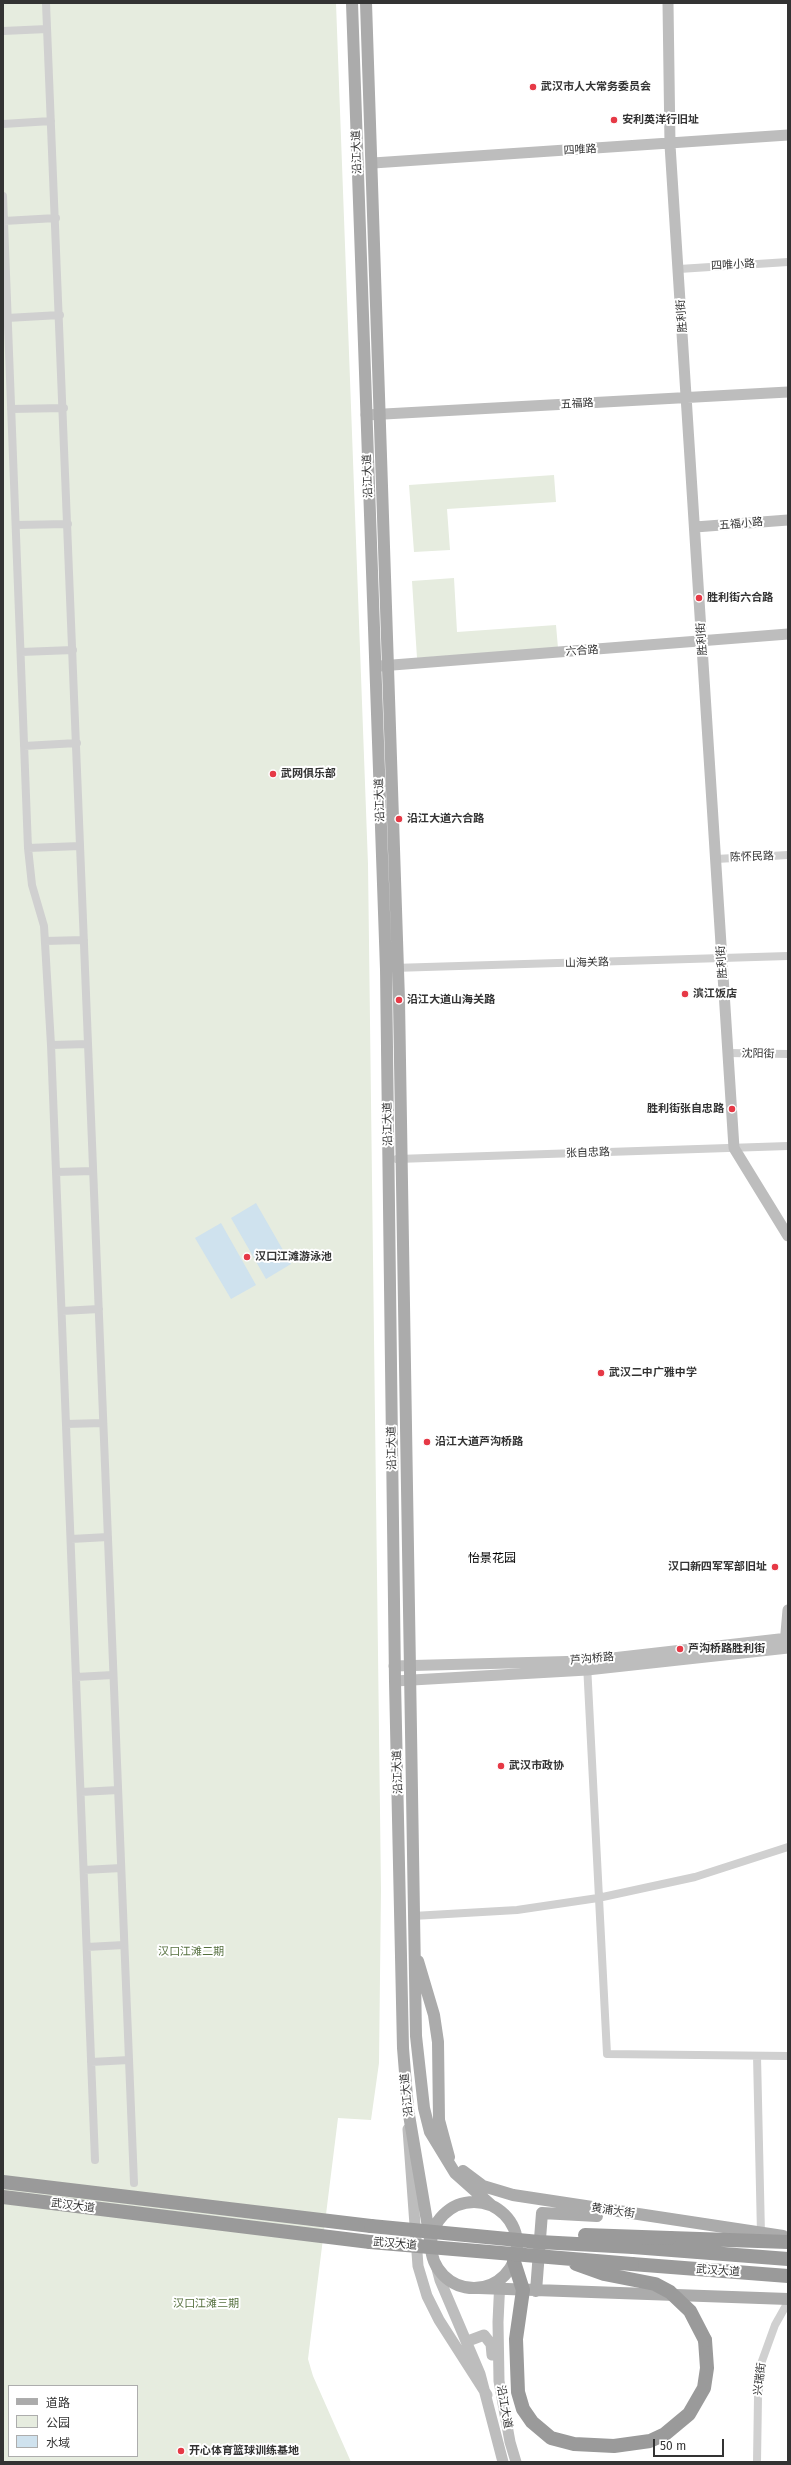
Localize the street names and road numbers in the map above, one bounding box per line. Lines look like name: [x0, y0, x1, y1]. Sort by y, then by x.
street label: 沿江大道: [350, 130, 364, 174]
street label: 四唯路: [563, 143, 597, 157]
street label: 四唯小路: [711, 257, 755, 273]
street label: 胜利街: [674, 299, 690, 333]
street label: 五福路: [560, 397, 594, 411]
street label: 沿江大道: [361, 454, 375, 498]
street label: 五福小路: [719, 516, 763, 532]
street label: 胜利街: [694, 622, 710, 656]
street label: 六合路: [565, 643, 599, 659]
street label: 沿江大道: [373, 778, 387, 822]
street label: 陈怀民路: [730, 850, 774, 864]
street label: 胜利街: [714, 945, 730, 979]
street label: 山海关路: [565, 956, 609, 970]
street label: 沈阳街: [741, 1047, 775, 1061]
street label: 沿江大道: [381, 1102, 395, 1146]
street label: 张自忠路: [566, 1146, 610, 1160]
street label: 沿江大道: [385, 1426, 399, 1470]
street label: 芦沟桥路: [570, 1651, 614, 1667]
street label: 沿江大道: [391, 1750, 405, 1794]
street label: 沿江大道: [398, 2072, 416, 2118]
street label: 武汉大道: [50, 2197, 96, 2215]
street label: 黄浦大街: [590, 2201, 636, 2221]
street label: 武汉大道: [373, 2236, 417, 2252]
street label: 武汉大道: [696, 2263, 740, 2279]
street label: 兴瑞街: [751, 2362, 769, 2396]
street label: 沿江大道: [494, 2384, 514, 2430]

